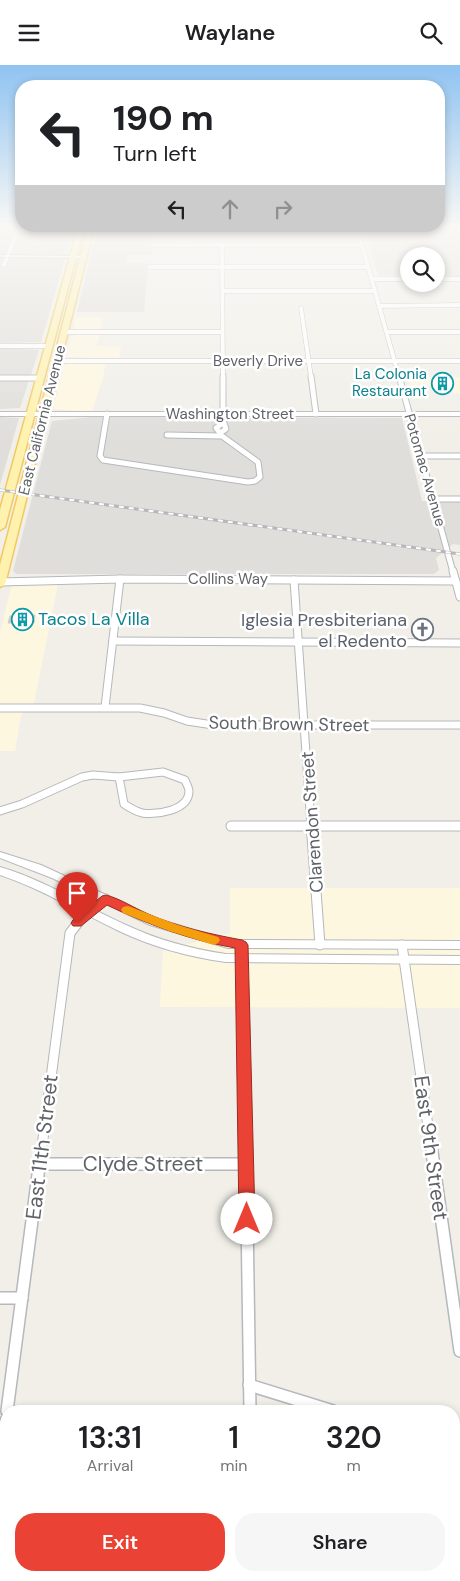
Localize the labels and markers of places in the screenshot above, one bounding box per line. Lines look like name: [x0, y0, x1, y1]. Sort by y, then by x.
place label: La Colonia Restaurant: [352, 364, 427, 401]
building icon: La Colonia Restaurant: [431, 371, 455, 395]
building icon: Tacos La Villa: [10, 607, 34, 631]
place label: Tacos La Villa: [38, 607, 150, 631]
place label: Iglesia Presbiteriana el Redento: [241, 608, 407, 653]
church icon: Iglesia Presbiteriana el Redento: [411, 618, 435, 642]
pin: [56, 872, 98, 923]

